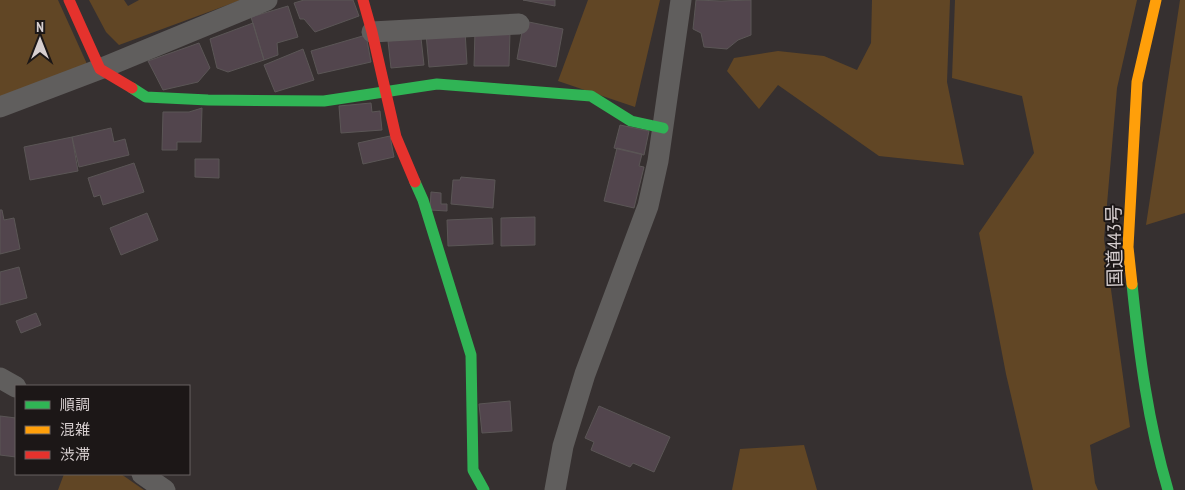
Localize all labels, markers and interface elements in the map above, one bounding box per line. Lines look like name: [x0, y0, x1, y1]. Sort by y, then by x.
north arrow: [15, 15, 65, 65]
text: N: [36, 18, 44, 36]
street label: 国道443号: [1101, 204, 1127, 288]
legend: [15, 385, 190, 475]
text: 順調: [60, 395, 90, 414]
text: 混雑: [60, 420, 90, 439]
text: 渋滞: [60, 445, 90, 464]

